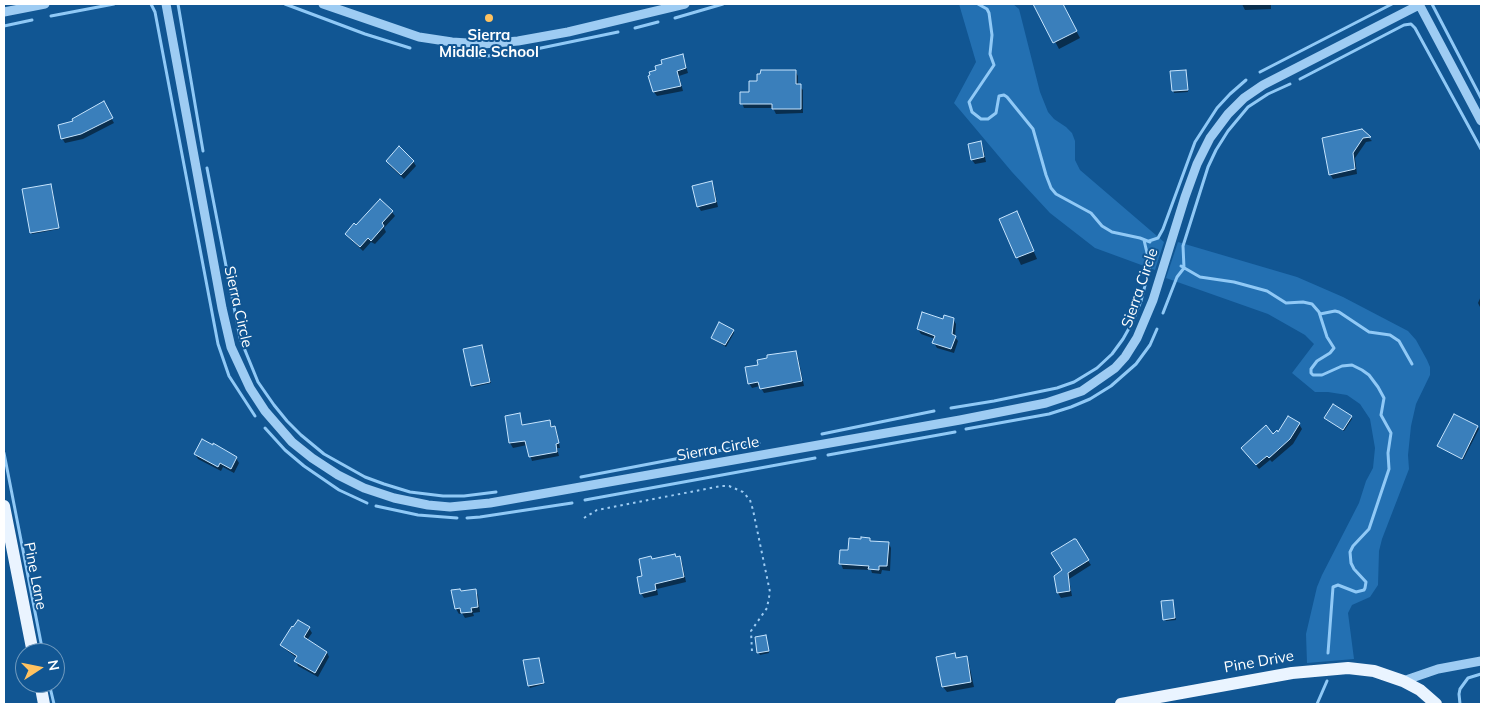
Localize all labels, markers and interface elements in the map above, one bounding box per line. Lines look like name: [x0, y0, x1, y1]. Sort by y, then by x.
marker: Sierra Middle School: [483, 12, 495, 24]
place label: Sierra Middle School: [439, 26, 539, 61]
street label: Sierra Circle: [1118, 246, 1162, 330]
street label: Sierra Circle: [220, 264, 256, 350]
street label: Sierra Circle: [675, 433, 761, 465]
street label: Pine Lane: [20, 541, 50, 611]
north arrow: [15, 643, 65, 693]
street label: Pine Drive: [1223, 647, 1295, 677]
text: N: [44, 658, 64, 672]

